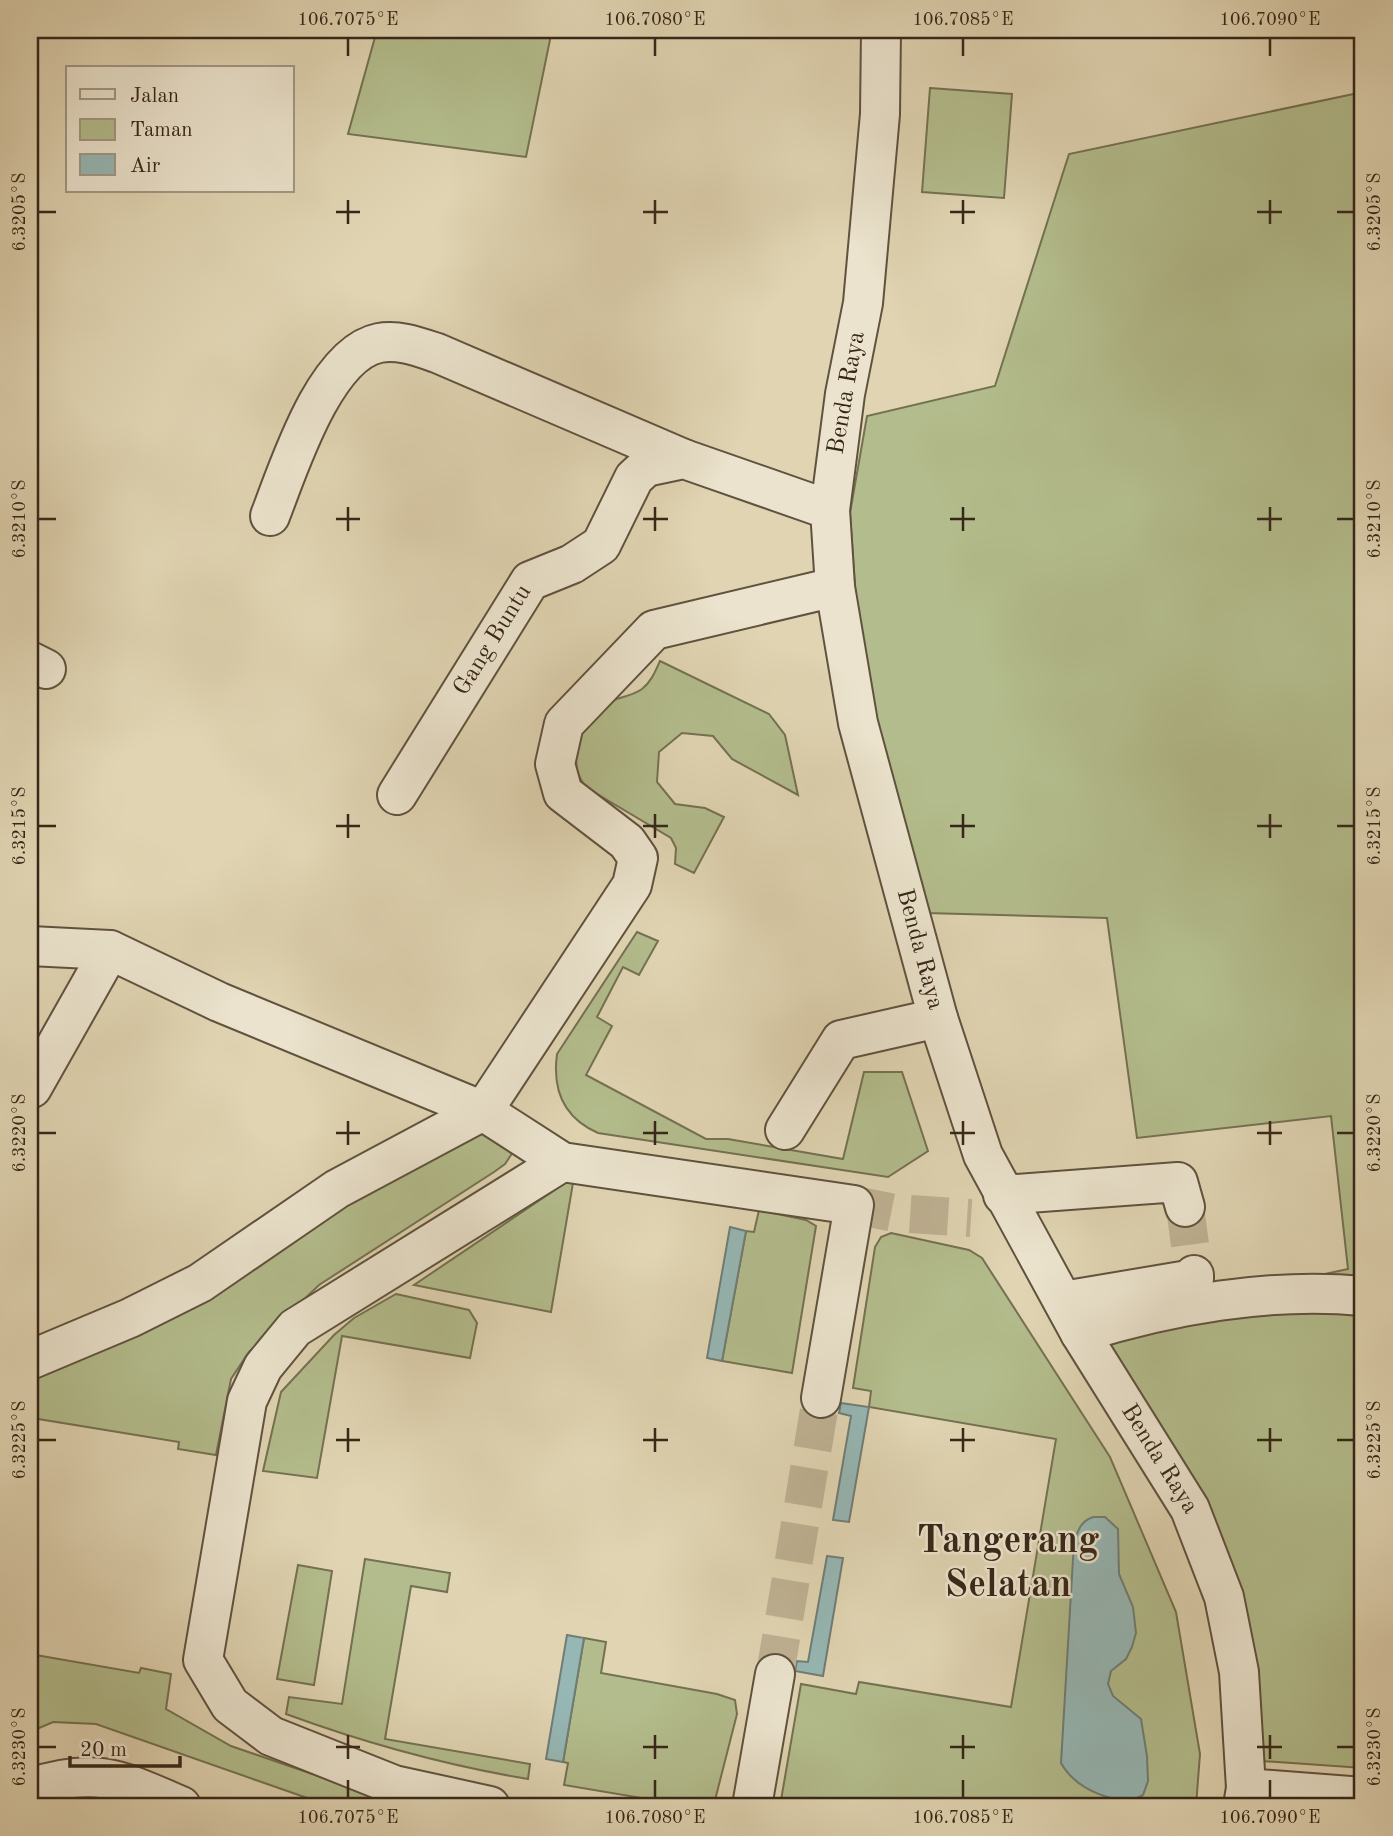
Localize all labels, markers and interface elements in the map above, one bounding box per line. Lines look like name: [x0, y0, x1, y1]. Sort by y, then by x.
text: 106.7075°E: [298, 11, 398, 29]
text: 106.7080°E: [605, 11, 705, 29]
text: 106.7085°E: [913, 11, 1013, 29]
text: 106.7090°E: [1220, 11, 1320, 29]
legend: [66, 66, 294, 192]
text: Jalan: [130, 86, 179, 107]
text: Taman: [130, 120, 193, 141]
text: Air: [130, 156, 161, 177]
text: 6.3205°S: [11, 173, 29, 251]
text: 6.3205°S: [1366, 173, 1384, 251]
street label: Benda Raya: [824, 330, 870, 456]
text: 6.3210°S: [11, 480, 29, 558]
text: 6.3210°S: [1366, 480, 1384, 558]
street label: Gang Buntu: [450, 581, 536, 700]
text: 6.3215°S: [11, 787, 29, 865]
text: 6.3215°S: [1366, 787, 1384, 865]
street label: Benda Raya: [892, 886, 947, 1012]
text: 6.3220°S: [11, 1094, 29, 1172]
text: 6.3220°S: [1366, 1094, 1384, 1172]
street label: Benda Raya: [1116, 1400, 1202, 1518]
text: 6.3225°S: [11, 1401, 29, 1479]
text: 6.3225°S: [1366, 1401, 1384, 1479]
district label: Tangerang Selatan: [917, 1523, 1099, 1605]
text: 6.3230°S: [11, 1708, 29, 1786]
text: 6.3230°S: [1366, 1708, 1384, 1786]
scale bar: [70, 1724, 180, 1768]
text: 20 m: [80, 1740, 127, 1761]
text: 106.7075°E: [298, 1809, 398, 1827]
text: 106.7080°E: [605, 1809, 705, 1827]
text: 106.7085°E: [913, 1809, 1013, 1827]
text: 106.7090°E: [1220, 1809, 1320, 1827]

